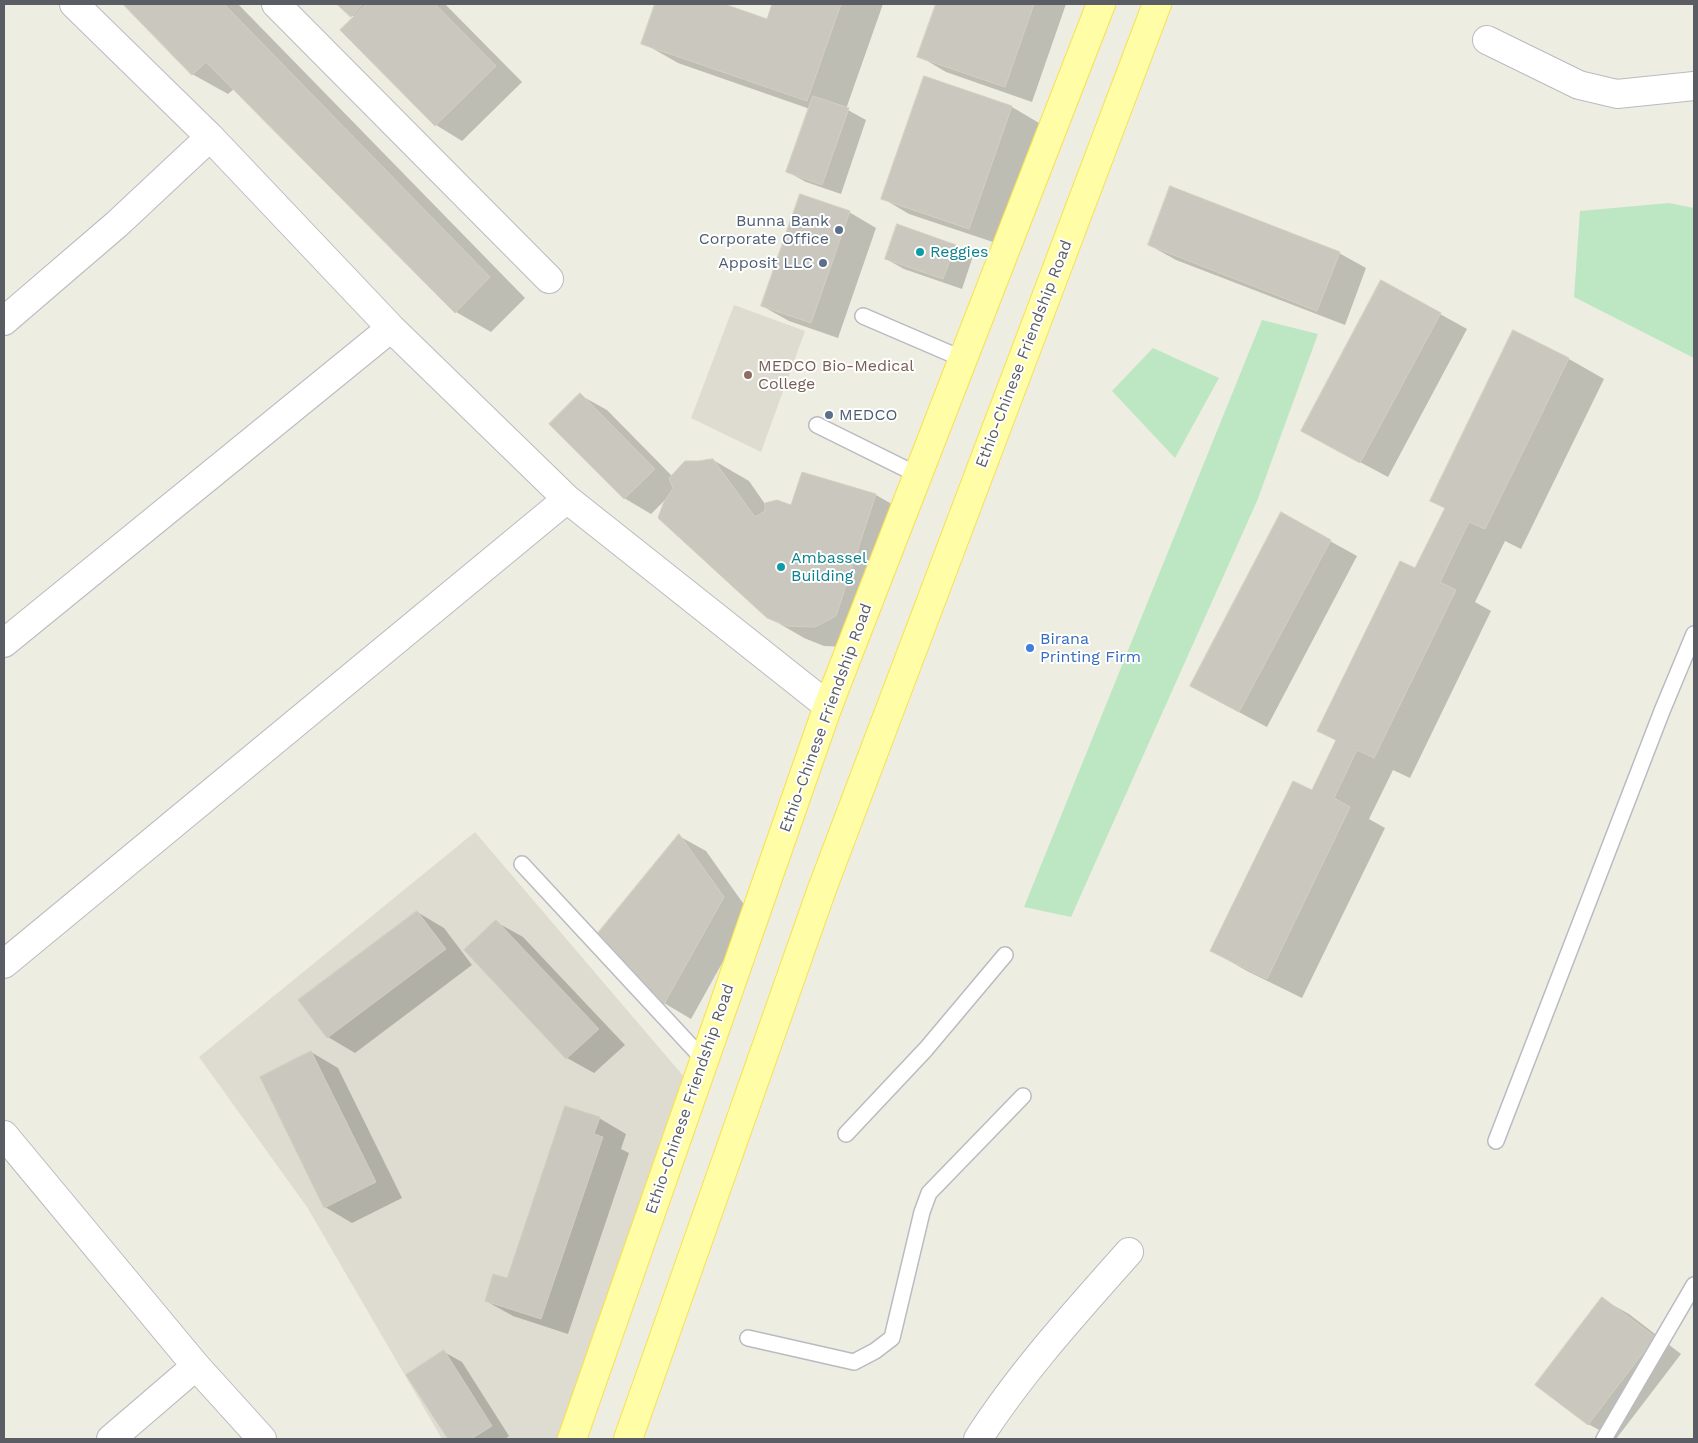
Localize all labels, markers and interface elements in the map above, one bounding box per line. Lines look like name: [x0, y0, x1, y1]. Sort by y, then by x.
place label: Bunna Bank Corporate Office: [699, 211, 829, 249]
marker: Bunna Bank Corporate Office: [833, 224, 845, 236]
street label: Ethio-Chinese Friendship Road: [972, 238, 1076, 470]
place label: Reggies: [930, 242, 989, 262]
marker: Reggies: [914, 246, 926, 258]
place label: Apposit LLC: [718, 253, 813, 273]
marker: Apposit LLC: [817, 257, 829, 269]
place label: MEDCO Bio-Medical College: [758, 356, 914, 394]
marker: MEDCO Bio-Medical College: [742, 369, 754, 381]
place label: MEDCO: [839, 405, 897, 425]
marker: MEDCO: [823, 409, 835, 421]
place label: Ambassel Building: [791, 548, 867, 586]
marker: Ambassel Building: [775, 561, 787, 573]
street label: Ethio-Chinese Friendship Road: [776, 601, 876, 835]
place label: Birana Printing Firm: [1040, 629, 1141, 667]
marker: Birana Printing Firm: [1024, 642, 1036, 654]
street label: Ethio-Chinese Friendship Road: [642, 981, 738, 1217]

